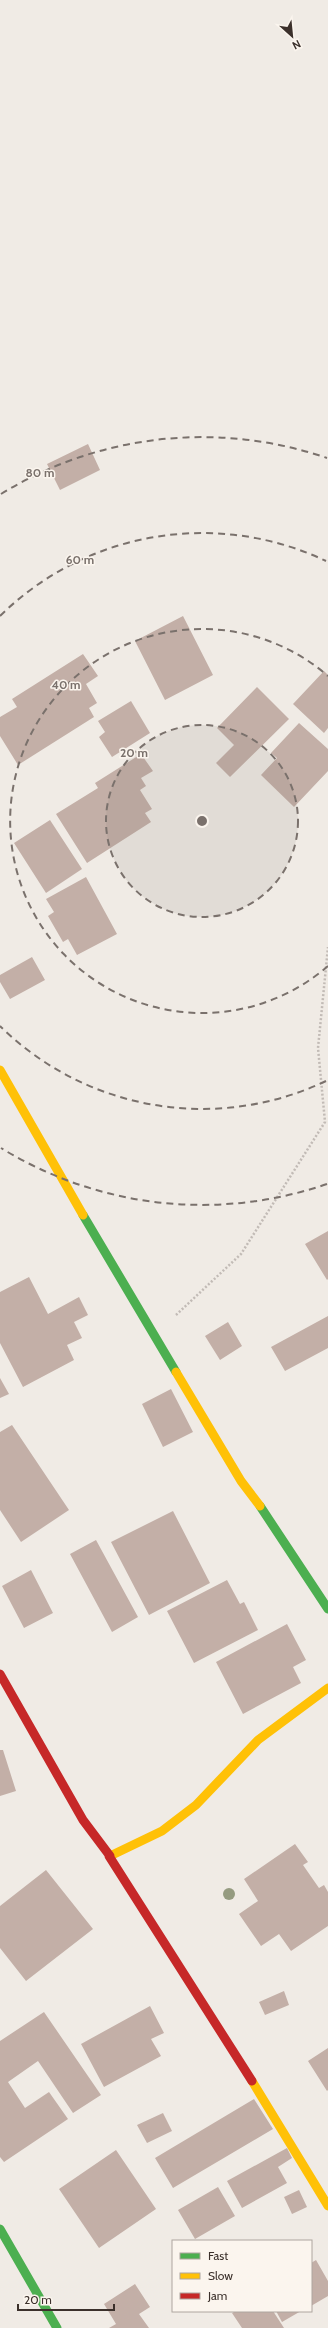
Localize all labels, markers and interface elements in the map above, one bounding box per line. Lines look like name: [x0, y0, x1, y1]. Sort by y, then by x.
north arrow: [272, 16, 312, 56]
text: N: [290, 37, 303, 53]
text: 80 m: [26, 465, 54, 480]
text: 60 m: [66, 552, 94, 567]
text: 40 m: [51, 677, 81, 692]
text: 20 m: [120, 745, 148, 760]
centre of rings: [195, 814, 209, 828]
legend: [172, 2240, 312, 2312]
text: Fast: [208, 2248, 228, 2263]
text: Slow: [208, 2268, 233, 2283]
scale bar: [18, 2286, 114, 2312]
text: Jam: [207, 2288, 227, 2303]
text: 20 m: [24, 2292, 52, 2307]

